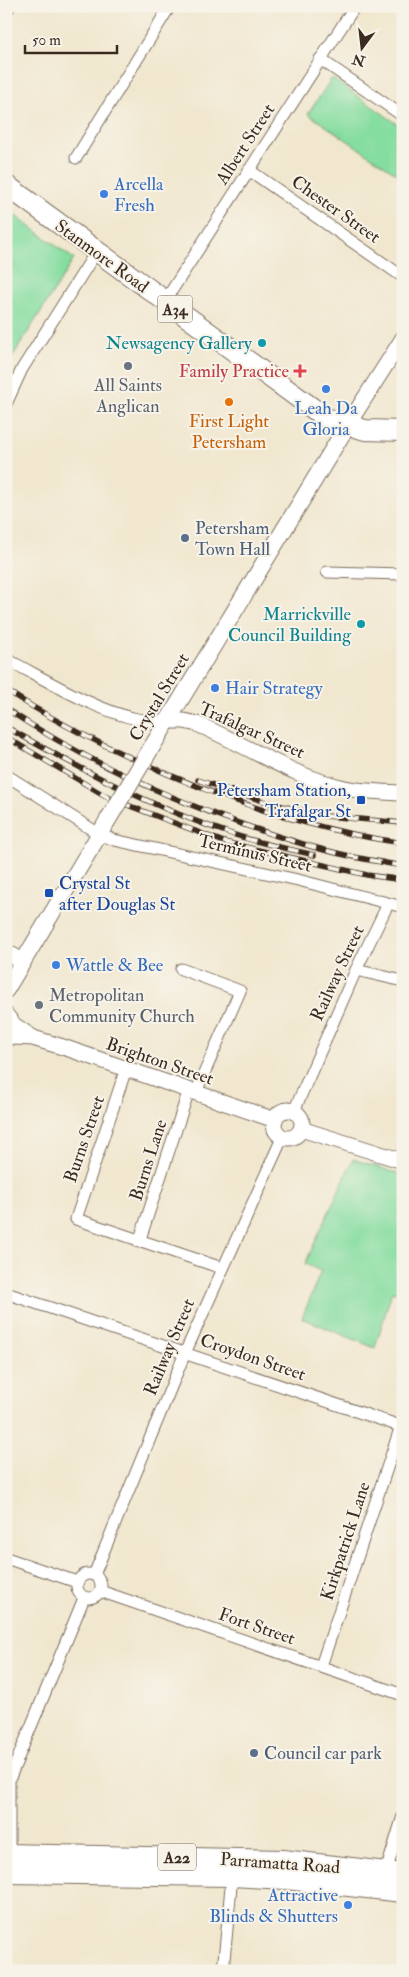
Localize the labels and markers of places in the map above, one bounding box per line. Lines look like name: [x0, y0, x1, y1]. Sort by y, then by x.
place label: Arcella Fresh: [113, 173, 164, 217]
marker: Arcella Fresh: [98, 188, 110, 200]
place label: Newsagency Gallery: [106, 332, 253, 355]
marker: Newsagency Gallery: [256, 337, 268, 349]
marker: All Saints Anglican: [122, 360, 134, 372]
place label: Family Practice: [179, 360, 289, 383]
marker: Family Practice: [293, 364, 307, 378]
place label: All Saints Anglican: [93, 374, 162, 418]
marker: Leah Da Gloria: [320, 383, 332, 395]
marker: First Light Petersham: [223, 396, 235, 408]
place label: Leah Da Gloria: [294, 397, 358, 441]
place label: First Light Petersham: [189, 410, 269, 454]
place label: Petersham Town Hall: [195, 517, 271, 561]
marker: Petersham Town Hall: [179, 532, 191, 544]
place label: Marrickville Council Building: [228, 603, 352, 647]
marker: Marrickville Council Building: [355, 618, 367, 630]
place label: Hair Strategy: [225, 677, 324, 700]
marker: Hair Strategy: [209, 682, 221, 694]
place label: Petersham Station, Trafalgar St: [217, 779, 351, 823]
marker: Petersham Station, Trafalgar St: [355, 794, 367, 806]
place label: Crystal St after Douglas St: [59, 872, 176, 916]
marker: Crystal St after Douglas St: [43, 887, 55, 899]
place label: Wattle & Bee: [65, 954, 164, 977]
marker: Wattle & Bee: [50, 959, 62, 971]
place label: Metropolitan Community Church: [49, 984, 195, 1028]
marker: Metropolitan Community Church: [33, 999, 45, 1011]
place label: Council car park: [264, 1742, 382, 1765]
marker: Council car park: [248, 1747, 260, 1759]
place label: Attractive Blinds & Shutters: [209, 1884, 338, 1928]
marker: Attractive Blinds & Shutters: [342, 1899, 354, 1911]

